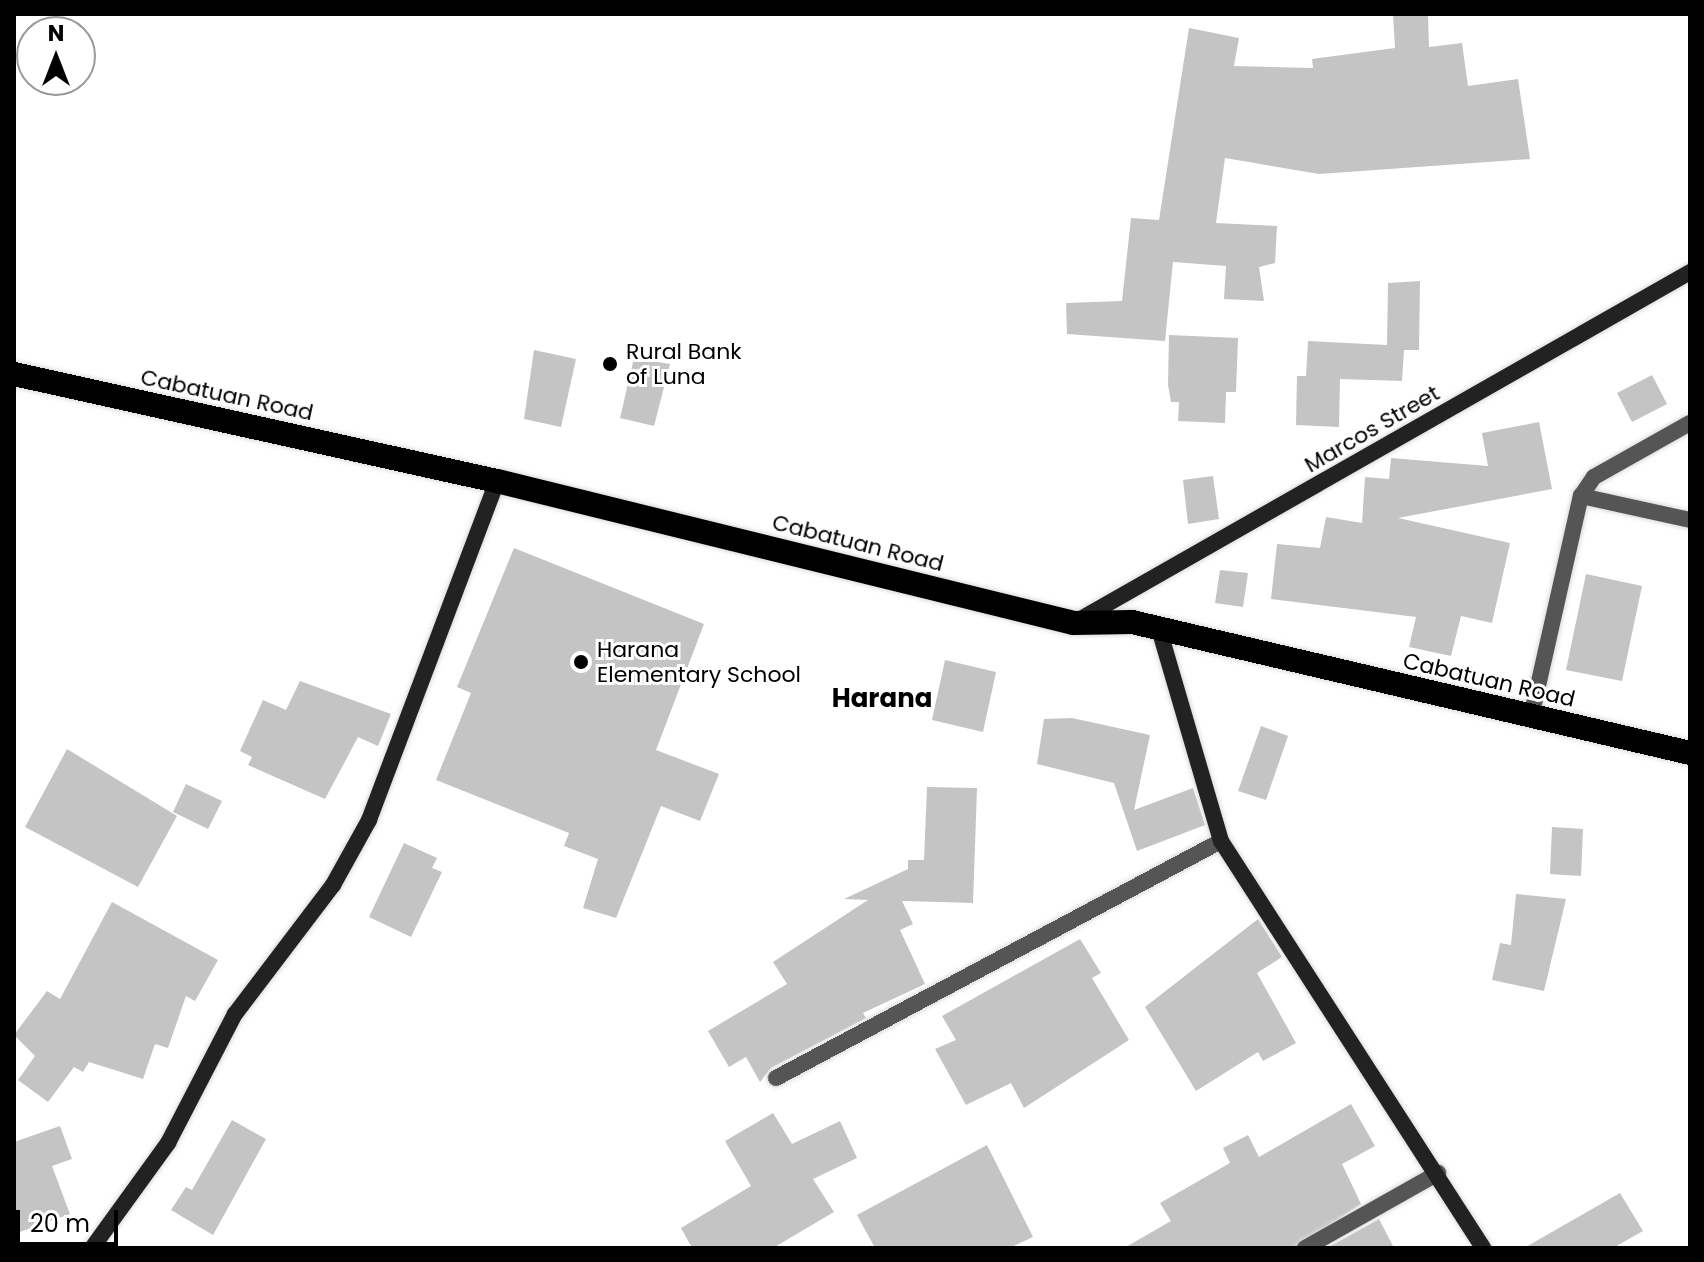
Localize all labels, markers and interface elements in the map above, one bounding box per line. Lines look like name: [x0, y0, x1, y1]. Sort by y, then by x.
north arrow: [16, 16, 96, 96]
text: N: [48, 18, 64, 49]
place label: Rural Bank of Luna: [626, 338, 742, 390]
marker: Rural Bank of Luna: [601, 355, 619, 373]
street label: Cabatuan Road: [138, 364, 316, 426]
street label: Marcos Street: [1300, 380, 1444, 478]
street label: Cabatuan Road: [770, 509, 946, 577]
place label: Harana Elementary School: [597, 636, 801, 688]
street label: Cabatuan Road: [1400, 647, 1578, 713]
marker: Harana Elementary School: [572, 653, 590, 671]
district label: Harana: [832, 683, 932, 715]
scale bar: [20, 1194, 122, 1244]
text: 20 m: [30, 1207, 90, 1240]

